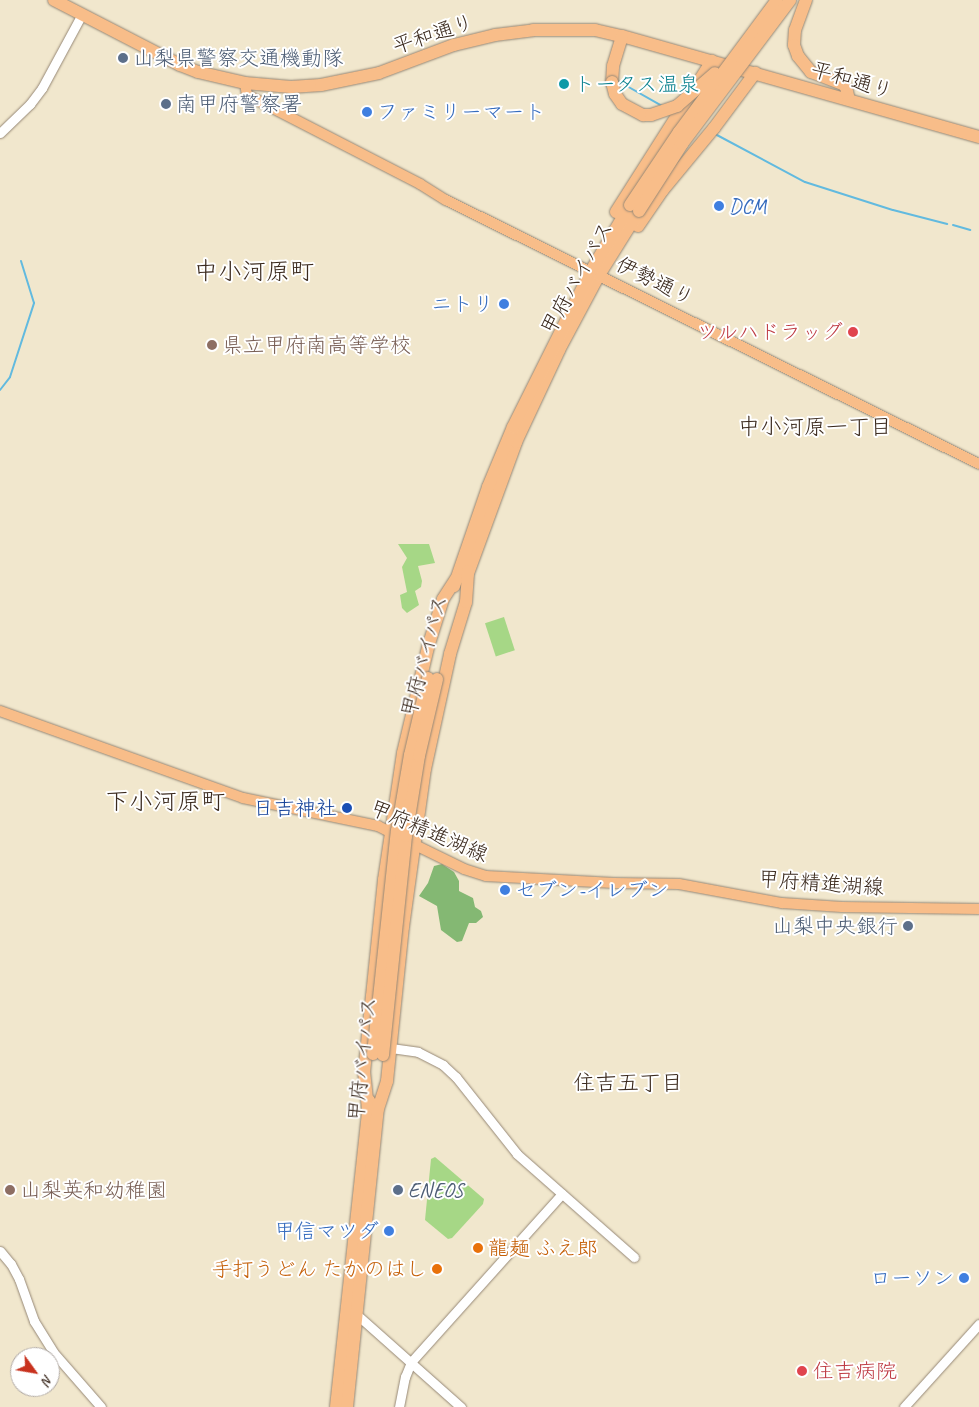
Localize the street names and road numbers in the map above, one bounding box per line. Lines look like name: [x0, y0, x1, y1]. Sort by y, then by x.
street label: 平和通り: [389, 9, 477, 59]
street label: 平和通り: [808, 56, 896, 104]
street label: 甲府バイパス: [535, 217, 619, 339]
street label: 伊勢通り: [612, 251, 698, 311]
street label: 甲府バイパス: [396, 592, 452, 720]
street label: 甲府精進湖線: [366, 795, 492, 867]
street label: 甲府精進湖線: [757, 866, 885, 900]
street label: 甲府バイパス: [343, 995, 381, 1123]

